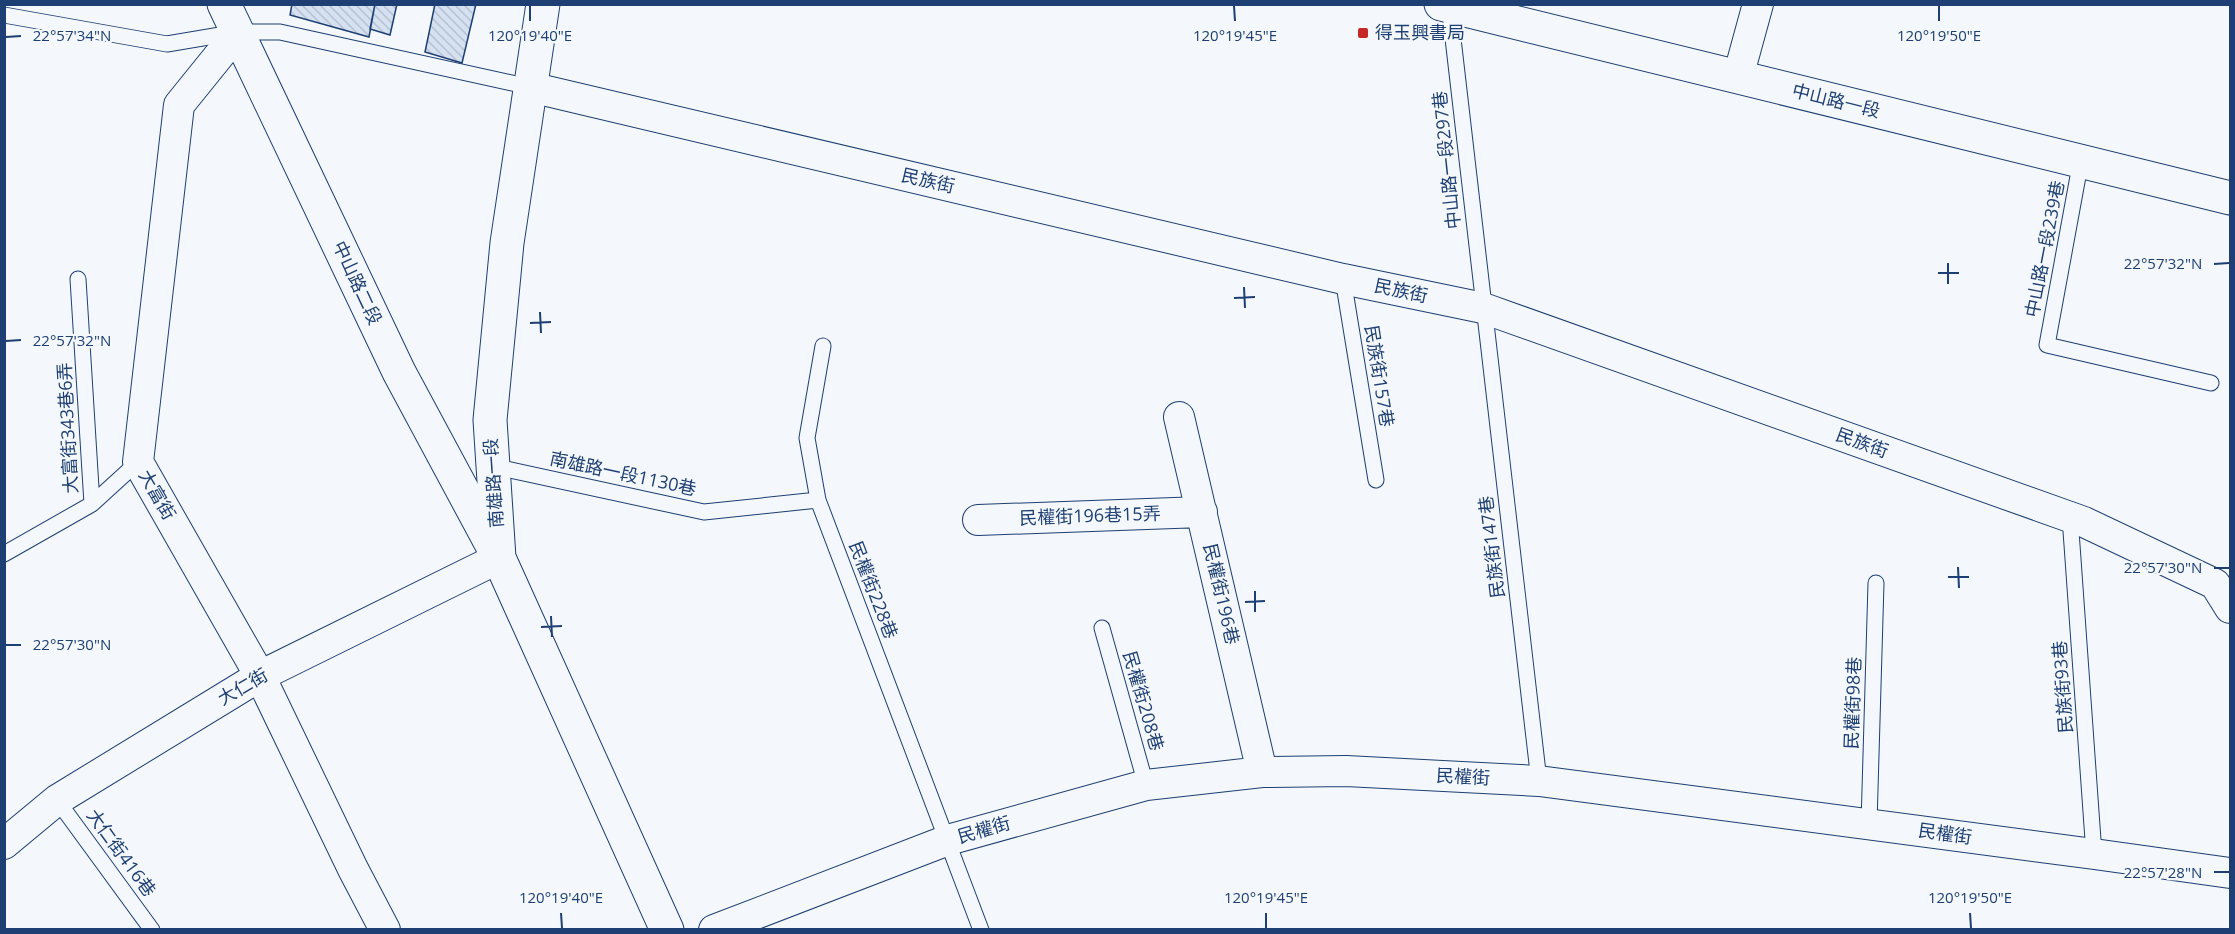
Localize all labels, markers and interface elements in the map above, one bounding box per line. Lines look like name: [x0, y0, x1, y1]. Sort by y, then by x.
place label: 得玉興書局: [1375, 20, 1465, 44]
text: 22°57'34"N: [33, 25, 111, 45]
text: 120°19'40"E: [488, 25, 572, 45]
text: 120°19'45"E: [1193, 25, 1277, 45]
text: 120°19'50"E: [1897, 25, 1981, 45]
marker: 得玉興書局: [1356, 26, 1370, 40]
street label: 中山路一段: [1790, 77, 1883, 123]
street label: 中山路一段297巷: [1427, 90, 1465, 230]
street label: 民族街: [899, 162, 957, 198]
street label: 中山路一段239巷: [2019, 178, 2069, 319]
street label: 中山路二段: [328, 237, 388, 328]
text: 22°57'32"N: [2124, 253, 2202, 273]
street label: 民族街: [1372, 273, 1430, 307]
street label: 民族街157巷: [1360, 323, 1400, 429]
text: 22°57'32"N: [33, 330, 111, 350]
street label: 大富街343巷6弄: [52, 362, 82, 494]
street label: 民族街: [1833, 422, 1892, 463]
street label: 南雄路一段: [478, 437, 508, 529]
street label: 南雄路一段1130巷: [548, 446, 699, 500]
street label: 大富街: [134, 465, 182, 524]
street label: 民族街147巷: [1473, 495, 1509, 600]
street label: 民權街196巷15弄: [1019, 501, 1161, 529]
street label: 民權街228巷: [844, 537, 904, 642]
street label: 民權街196巷: [1199, 541, 1245, 647]
text: 22°57'30"N: [2124, 557, 2202, 577]
text: 22°57'30"N: [33, 634, 111, 654]
street label: 民族街93巷: [2047, 640, 2077, 734]
street label: 民權街208巷: [1118, 648, 1170, 753]
street label: 民權街98巷: [1838, 656, 1866, 750]
street label: 大仁街: [213, 662, 272, 710]
street label: 民權街: [1435, 763, 1491, 789]
street label: 大仁街416巷: [82, 804, 162, 901]
street label: 民權街: [954, 810, 1013, 848]
street label: 民權街: [1917, 817, 1974, 849]
text: 22°57'28"N: [2124, 862, 2202, 882]
text: 120°19'40"E: [519, 887, 603, 907]
text: 120°19'45"E: [1224, 887, 1308, 907]
text: 120°19'50"E: [1928, 887, 2012, 907]

